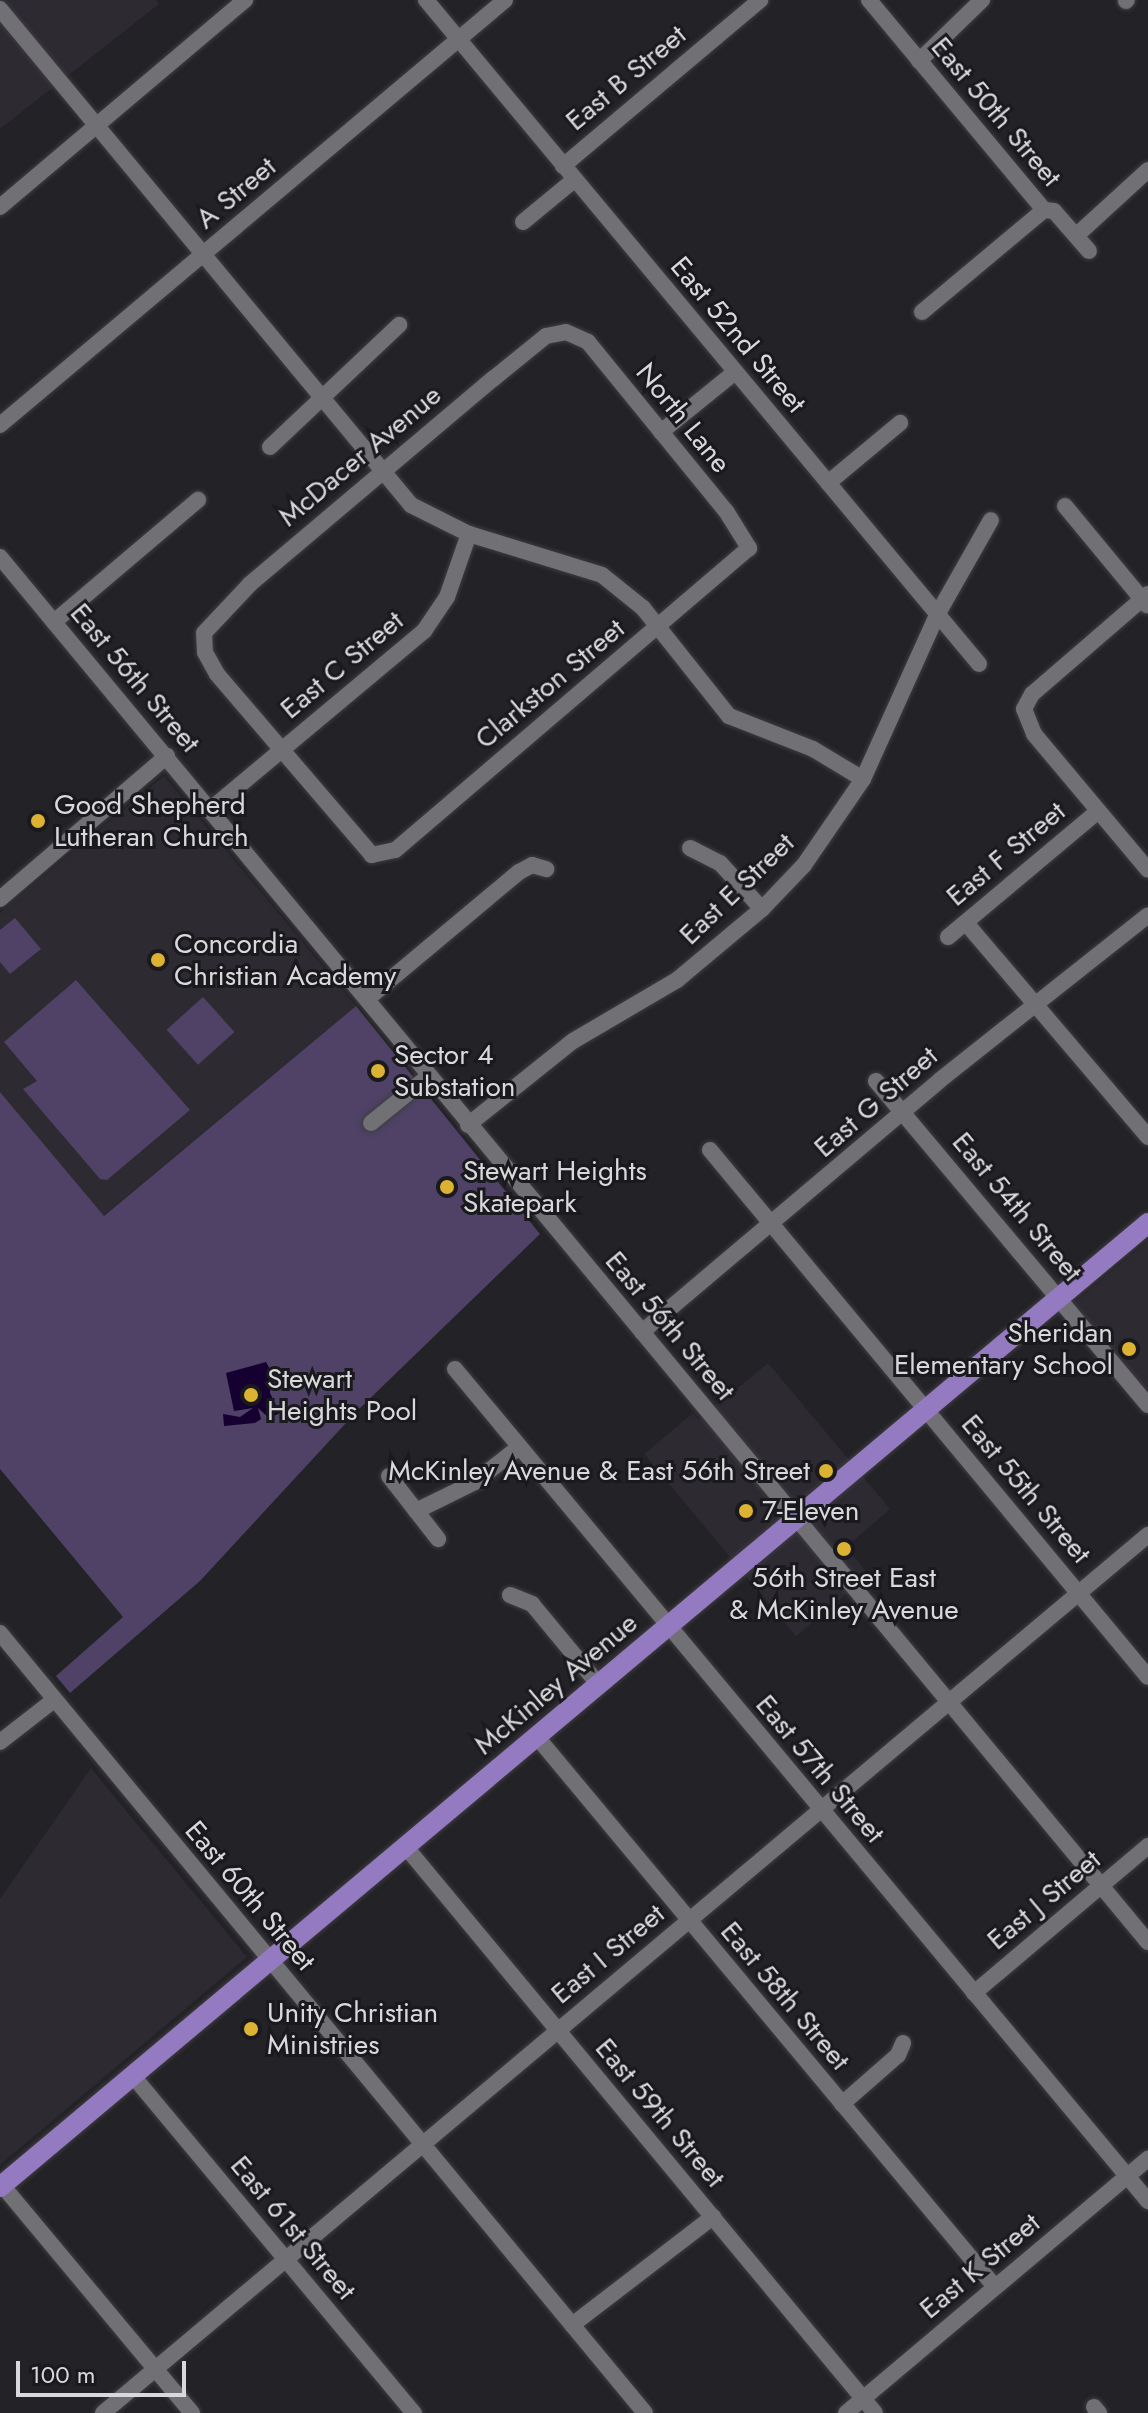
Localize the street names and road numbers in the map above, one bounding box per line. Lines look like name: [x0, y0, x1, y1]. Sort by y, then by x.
street label: East B Street: [559, 18, 693, 138]
street label: East 50th Street: [924, 31, 1068, 193]
street label: A Street: [189, 150, 283, 236]
street label: East 52nd Street: [663, 250, 813, 420]
street label: North Lane: [629, 356, 737, 480]
street label: McDacer Avenue: [272, 378, 448, 534]
street label: East 56th Street: [63, 597, 207, 759]
street label: East C Street: [274, 604, 410, 726]
street label: Clarkston Street: [469, 612, 631, 756]
street label: East F Street: [940, 795, 1072, 913]
street label: East E Street: [673, 826, 801, 952]
street label: East G Street: [808, 1039, 944, 1165]
street label: East 54th Street: [945, 1126, 1089, 1288]
street label: East 56th Street: [598, 1245, 742, 1407]
street label: East 55th Street: [954, 1408, 1098, 1570]
street label: McKinley Avenue: [468, 1606, 644, 1762]
street label: East 57th Street: [749, 1688, 891, 1850]
street label: East 60th Street: [178, 1814, 322, 1978]
street label: East J Street: [981, 1843, 1107, 1957]
street label: East I Street: [545, 1897, 671, 2011]
street label: East 58th Street: [713, 1915, 857, 2077]
street label: East 59th Street: [588, 2032, 732, 2194]
street label: East 61st Street: [223, 2149, 363, 2307]
street label: East K Street: [913, 2206, 1047, 2326]

